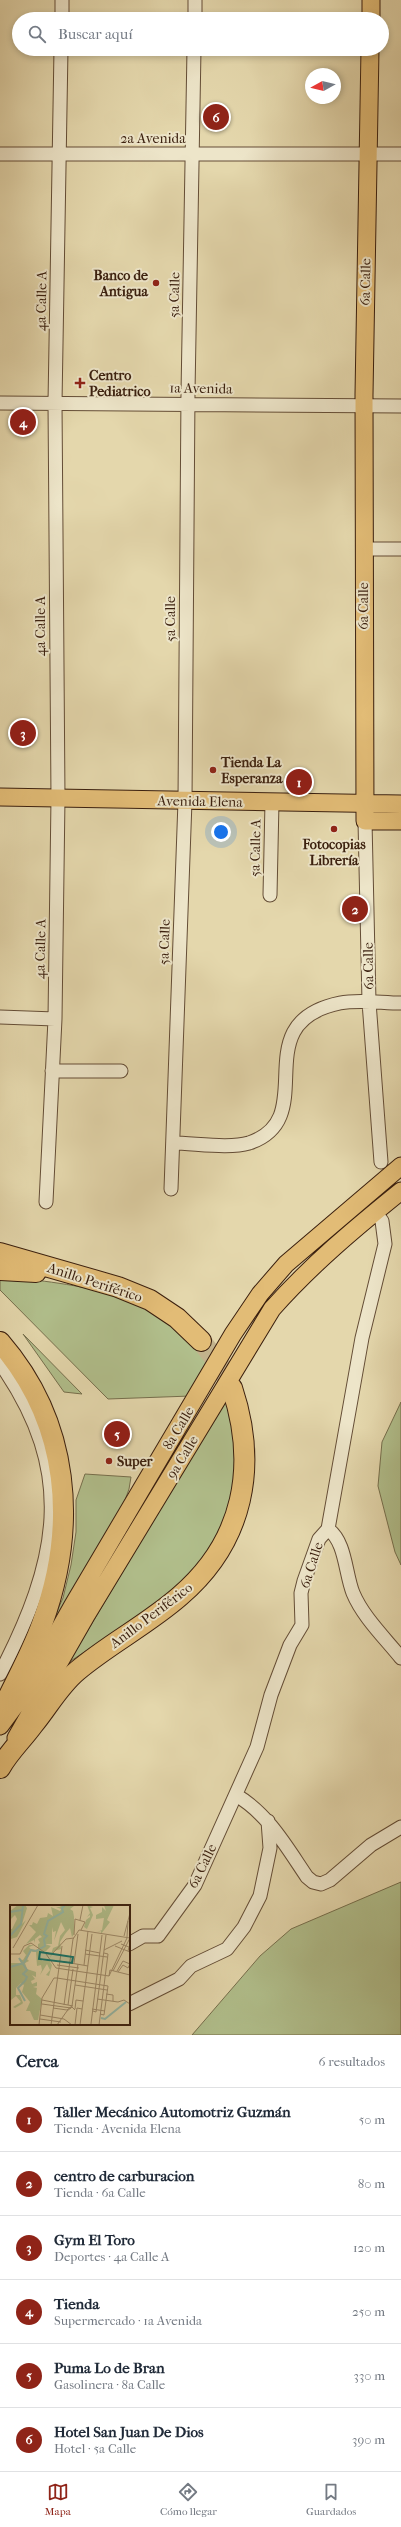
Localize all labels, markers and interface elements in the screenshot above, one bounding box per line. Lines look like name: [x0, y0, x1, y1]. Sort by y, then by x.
search box: [12, 12, 389, 56]
icon: search: [26, 23, 48, 45]
text: Buscar aquí: [58, 25, 133, 43]
north arrow: [305, 68, 341, 104]
pin: 6: [203, 102, 229, 132]
street label: 2a Avenida: [120, 130, 186, 147]
street label: 6a Calle: [357, 258, 374, 306]
place label: Banco de Antigua: [94, 267, 149, 300]
street label: 4a Calle A: [32, 270, 51, 331]
street label: 5a Calle: [166, 272, 183, 318]
marker: Banco de Antigua: [151, 278, 161, 288]
place label: Centro Pediatrico: [89, 367, 151, 400]
marker: Centro Pediatrico: [74, 377, 86, 389]
street label: 1a Avenida: [169, 379, 233, 398]
pin: 4: [10, 407, 36, 437]
street label: 6a Calle: [355, 582, 372, 630]
street label: 4a Calle A: [32, 595, 49, 656]
street label: 5a Calle: [162, 596, 179, 642]
pin: 3: [10, 718, 36, 748]
place label: Tienda La Esperanza: [220, 754, 283, 787]
marker: Tienda La Esperanza: [208, 765, 218, 775]
pin: 1: [286, 767, 312, 797]
street label: Avenida Elena: [156, 792, 243, 811]
street label: 5a Calle A: [246, 818, 265, 877]
your location: [211, 822, 231, 842]
marker: Fotocopias Librería: [329, 824, 339, 834]
place label: Fotocopias Librería: [301, 836, 366, 869]
pin: 2: [342, 894, 368, 924]
street label: 4a Calle A: [31, 918, 50, 979]
street label: 5a Calle: [155, 919, 174, 965]
street label: 6a Calle: [360, 942, 377, 990]
street label: Anillo Periférico: [44, 1259, 144, 1306]
street label: 8a Calle: [159, 1404, 198, 1453]
pin: 5: [104, 1419, 130, 1449]
street label: 9a Calle: [163, 1433, 202, 1482]
place label: Super: [117, 1453, 154, 1470]
marker: Super: [104, 1456, 114, 1466]
street label: 6a Calle: [296, 1540, 327, 1590]
street label: Anillo Periférico: [106, 1579, 196, 1653]
street label: 6a Calle: [184, 1841, 221, 1891]
inset map: [10, 1905, 130, 2025]
text: Cerca: [16, 2051, 58, 2071]
text: 6 resultados: [318, 2054, 385, 2069]
text: Taller Mecánico Automotriz Guzmán: [54, 2103, 291, 2121]
text: 1: [27, 2112, 31, 2127]
text: 50 m: [359, 2112, 385, 2127]
text: Tienda · Avenida Elena: [54, 2121, 181, 2136]
text: centro de carburacion: [54, 2167, 195, 2185]
text: 2: [26, 2176, 32, 2191]
text: 80 m: [358, 2176, 385, 2191]
text: Tienda · 6a Calle: [54, 2185, 146, 2200]
text: Gym El Toro: [54, 2231, 135, 2249]
text: 3: [26, 2240, 32, 2255]
text: 120 m: [353, 2240, 385, 2255]
text: Deportes · 4a Calle A: [54, 2249, 170, 2264]
text: Tienda: [54, 2295, 99, 2313]
text: 4: [25, 2304, 33, 2319]
text: 250 m: [352, 2304, 385, 2319]
text: Supermercado · 1a Avenida: [54, 2313, 202, 2328]
text: Puma Lo de Bran: [54, 2359, 165, 2377]
text: 5: [26, 2368, 32, 2383]
text: 330 m: [354, 2368, 385, 2383]
text: Gasolinera · 8a Calle: [54, 2377, 165, 2392]
text: Hotel San Juan De Dios: [54, 2423, 204, 2441]
text: 6: [25, 2432, 33, 2447]
text: 390 m: [352, 2432, 385, 2447]
text: Hotel · 5a Calle: [54, 2441, 136, 2456]
tab: Mapa: [45, 2481, 71, 2518]
tab: Cómo llegar: [160, 2481, 217, 2518]
tab: Guardados: [306, 2481, 356, 2518]

